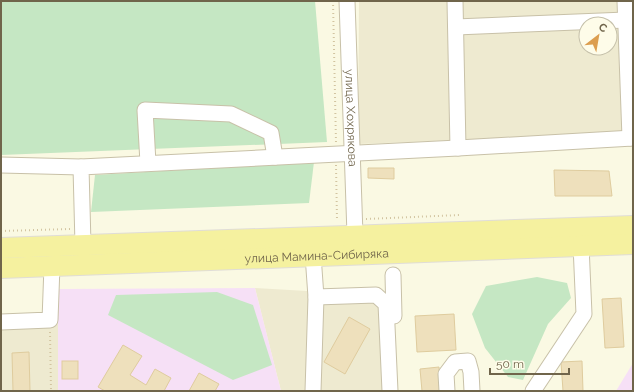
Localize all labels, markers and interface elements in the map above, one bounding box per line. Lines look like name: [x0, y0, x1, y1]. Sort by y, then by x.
north arrow: [578, 16, 618, 56]
text: С: [596, 20, 610, 36]
street label: улица Хохрякова: [342, 69, 360, 167]
street label: улица Мамина-Сибиряка: [244, 246, 389, 266]
scale bar: [490, 350, 569, 376]
text: 50 m: [496, 357, 524, 371]

